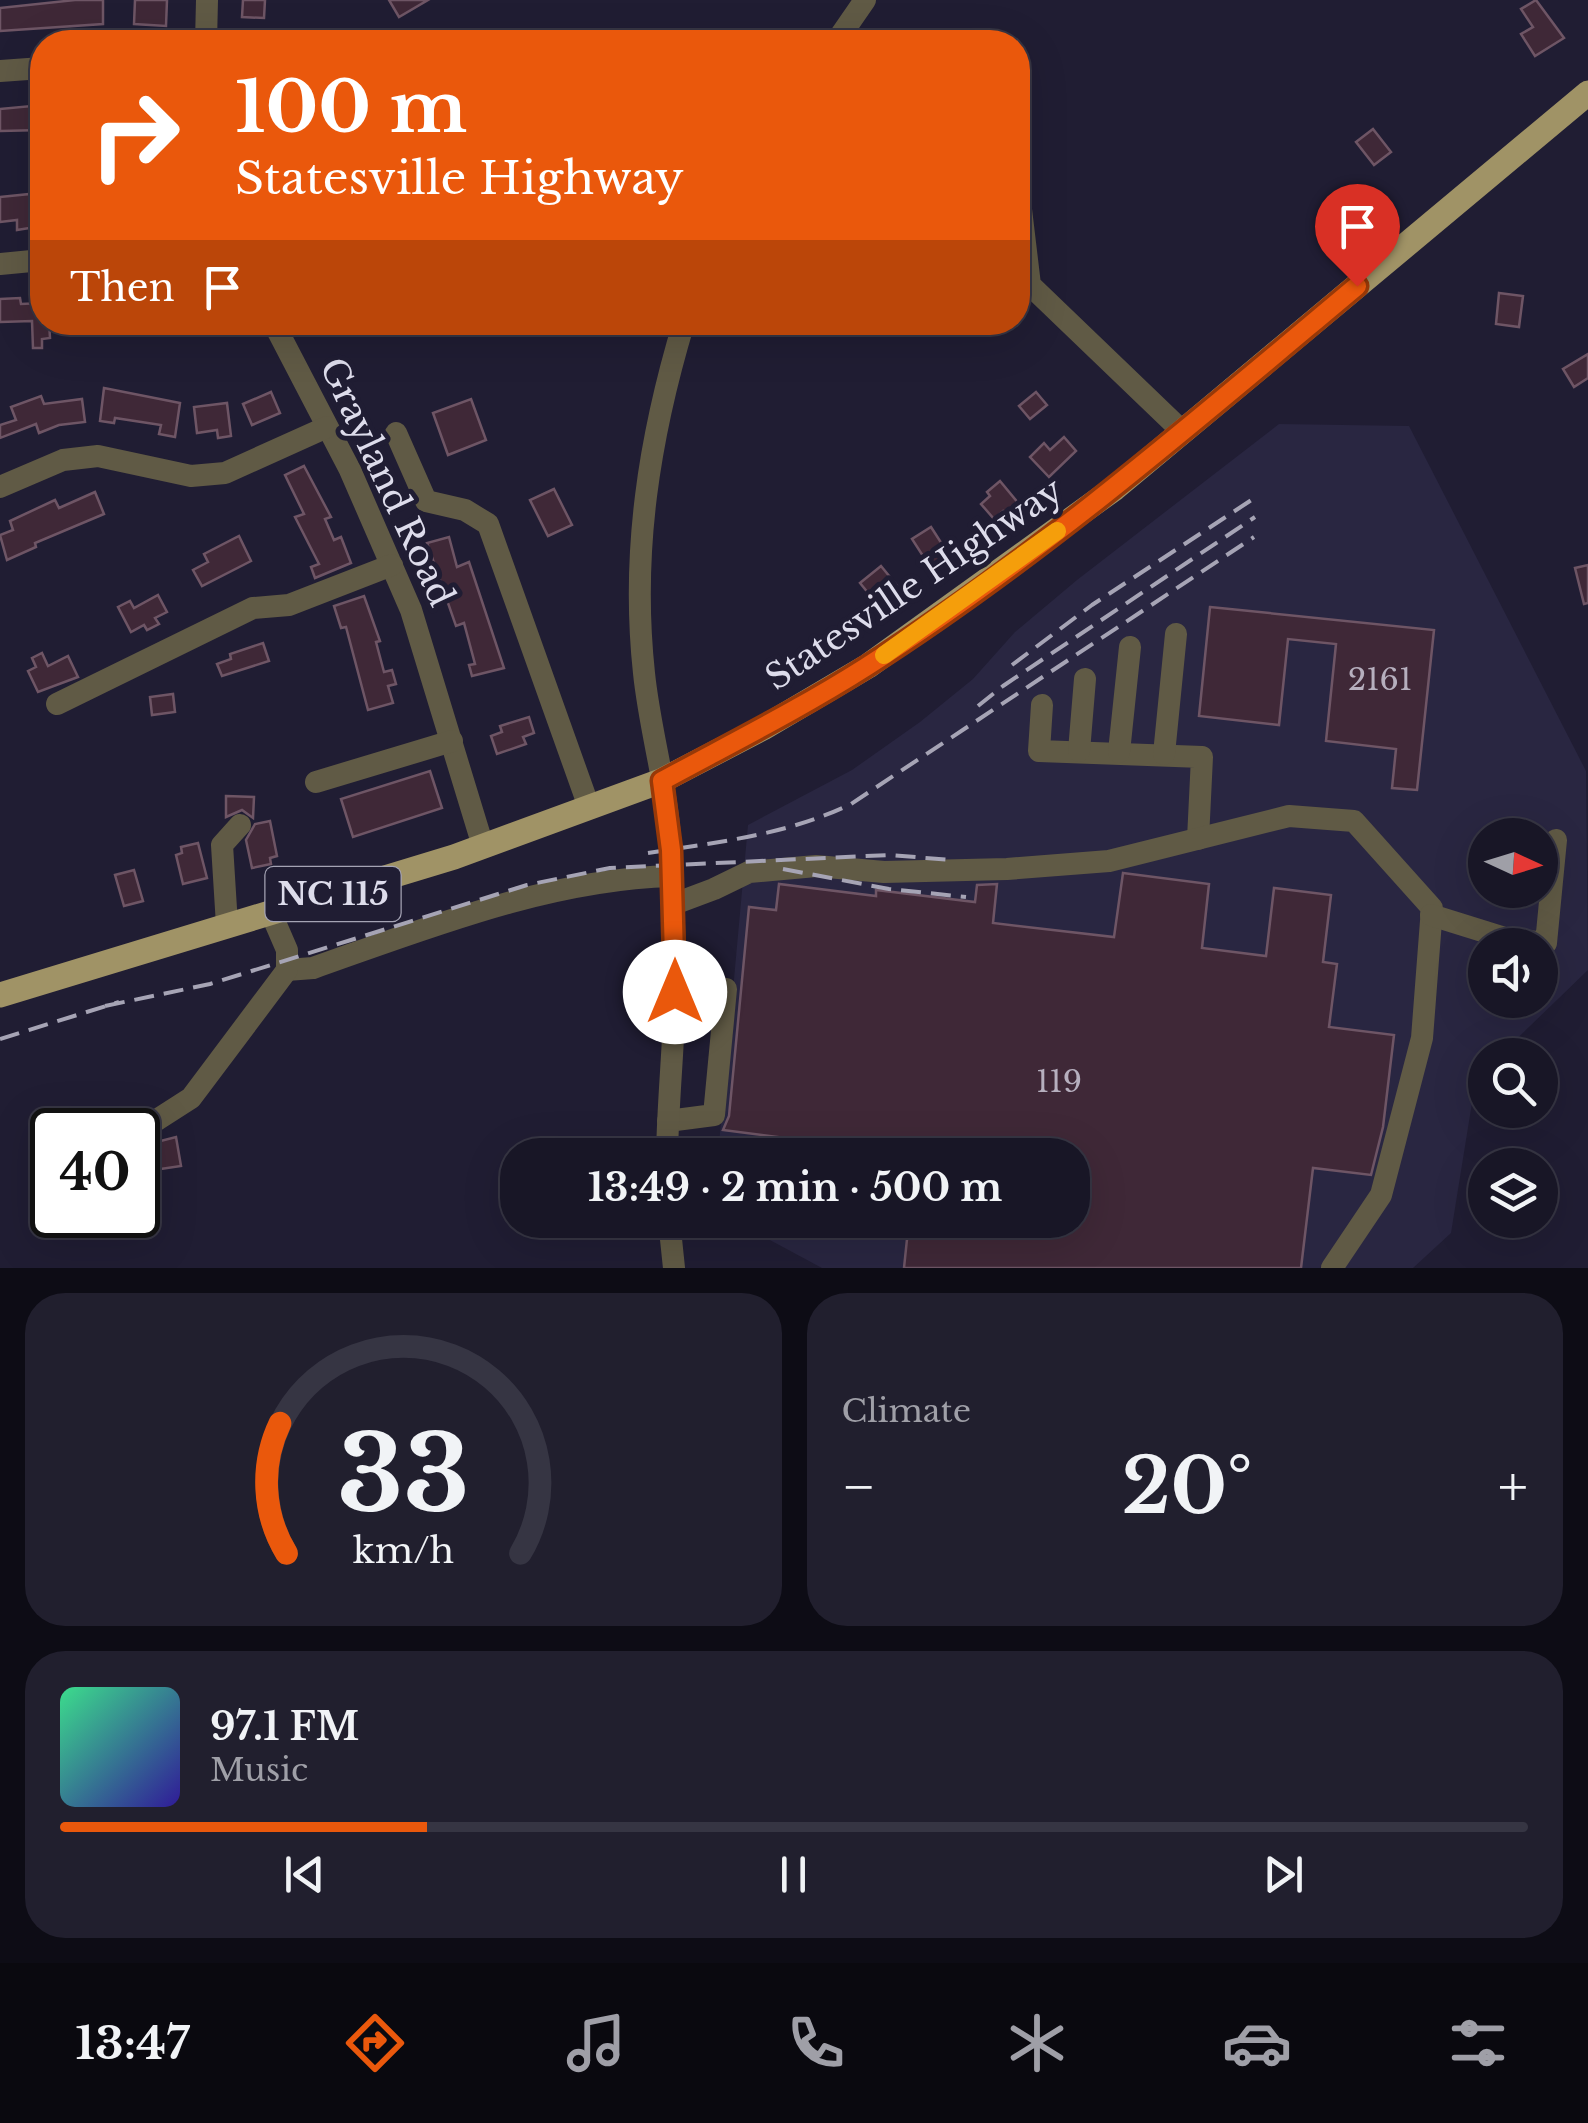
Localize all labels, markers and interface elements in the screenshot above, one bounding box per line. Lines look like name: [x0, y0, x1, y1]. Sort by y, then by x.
text: 100 m: [235, 64, 467, 151]
icon: right: [70, 70, 200, 200]
text: Statesville Highway: [235, 150, 684, 206]
pin: [1315, 184, 1400, 287]
icon: arrive: [1330, 199, 1385, 254]
icon: arrive: [195, 260, 250, 315]
text: Then: [70, 264, 175, 311]
street label: Grayland Road: [311, 351, 464, 613]
street label: Statesville Highway: [757, 468, 1070, 699]
house number: 2161: [1348, 661, 1412, 698]
north arrow: [1468, 818, 1558, 908]
map controls: [1468, 818, 1558, 1238]
road number: NC 115: [266, 867, 400, 921]
button: sound: [1468, 928, 1558, 1018]
position arrow: [623, 940, 727, 1044]
button: search: [1468, 1038, 1558, 1128]
house number: 119: [1036, 1063, 1082, 1100]
speed limit sign: 40: [30, 1108, 160, 1238]
button: layers: [1468, 1148, 1558, 1238]
text: 13:49 · 2 min · 500 m: [588, 1164, 1002, 1211]
text: Climate: [842, 1391, 971, 1431]
text: 33: [337, 1410, 470, 1539]
text: 20°: [1122, 1440, 1252, 1533]
text: −: [842, 1453, 876, 1521]
text: +: [1498, 1453, 1528, 1521]
text: km/h: [353, 1528, 454, 1573]
text: 97.1 FM: [210, 1703, 359, 1750]
text: Music: [210, 1750, 308, 1790]
icon: previous: [277, 1847, 332, 1902]
icon: pause: [766, 1847, 821, 1902]
icon: next: [1256, 1847, 1311, 1902]
icon: directions: [340, 2008, 410, 2078]
icon: music: [561, 2008, 631, 2078]
icon: phone: [781, 2008, 851, 2078]
icon: climate: [1002, 2008, 1072, 2078]
icon: car: [1222, 2008, 1292, 2078]
icon: filters: [1443, 2008, 1513, 2078]
text: 13:47: [75, 2015, 189, 2071]

